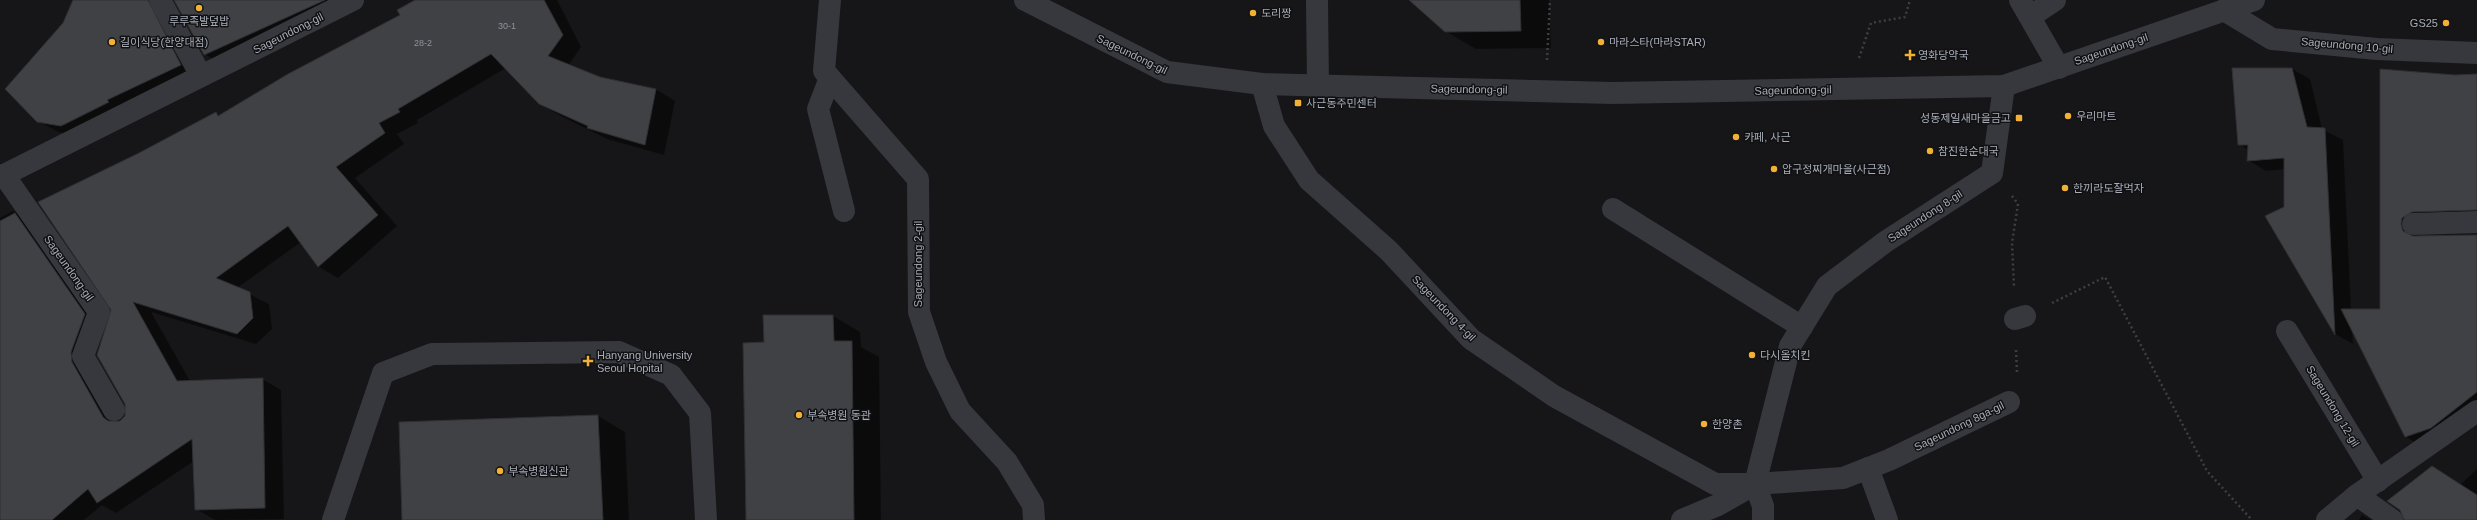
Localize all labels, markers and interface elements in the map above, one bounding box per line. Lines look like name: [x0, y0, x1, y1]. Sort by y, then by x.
marker: 루루족발덮밥: [194, 3, 204, 13]
place label: 도리짱: [1261, 7, 1291, 19]
marker: 도리짱: [1248, 8, 1258, 18]
street label: Sageundong-gil: [251, 10, 325, 56]
place label: 루루족발덮밥: [169, 15, 229, 27]
place label: GS25: [2410, 17, 2438, 29]
marker: GS25: [2441, 18, 2451, 28]
house number: 30-1: [498, 21, 516, 31]
street label: Sageundong-gil: [2073, 31, 2149, 67]
street label: Sageundong-gil: [1095, 32, 1169, 76]
street label: Sageundong 10-gil: [2300, 35, 2394, 55]
place label: 길이식당(한양대점): [120, 36, 208, 48]
place label: 마라스타(마라STAR): [1609, 36, 1706, 48]
marker: 길이식당(한양대점): [107, 37, 117, 47]
marker: 마라스타(마라STAR): [1596, 37, 1606, 47]
house number: 28-2: [414, 38, 432, 48]
place label: 영화당약국: [1918, 49, 1969, 61]
marker: 영화당약국: [1905, 50, 1915, 60]
street label: Sageundong-gil: [1430, 82, 1508, 96]
street label: Sageundong-gil: [1754, 83, 1832, 97]
place label: 사근동주민센터: [1306, 97, 1377, 109]
marker: 사근동주민센터: [1293, 98, 1303, 108]
place label: 우리마트: [2076, 110, 2116, 122]
marker: 우리마트: [2063, 111, 2073, 121]
place label: 성동제일새마을금고: [1920, 112, 2011, 124]
marker: 성동제일새마을금고: [2014, 113, 2024, 123]
place label: 카페, 사근: [1744, 131, 1791, 143]
marker: 카페, 사근: [1731, 132, 1741, 142]
place label: 참진한순대국: [1938, 145, 1999, 157]
marker: 참진한순대국: [1925, 146, 1935, 156]
place label: 압구정찌개마을(사근점): [1782, 163, 1891, 175]
marker: 압구정찌개마을(사근점): [1769, 164, 1779, 174]
place label: 한끼라도잘먹자: [2073, 182, 2144, 194]
marker: 한끼라도잘먹자: [2060, 183, 2070, 193]
street label: Sageundong 8-gil: [1886, 187, 1964, 245]
street label: Sageundong 2-gil: [912, 221, 924, 307]
street label: Sageundong-gil: [42, 233, 96, 303]
street label: Sageundong 4-gil: [1410, 273, 1478, 343]
place label: Hanyang University Seoul Hopital: [597, 349, 693, 374]
place label: 다시올치킨: [1760, 349, 1811, 361]
marker: 다시올치킨: [1747, 350, 1757, 360]
marker: Hanyang University Seoul Hopital: [582, 355, 594, 367]
street label: Sageundong 12-gil: [2304, 363, 2362, 449]
street label: Sageundong 8ga-gil: [1912, 399, 2006, 453]
place label: 부속병원 동관: [807, 409, 871, 421]
marker: 부속병원 동관: [794, 410, 804, 420]
place label: 한양촌: [1712, 418, 1742, 430]
marker: 한양촌: [1699, 419, 1709, 429]
place label: 부속병원신관: [508, 465, 569, 477]
marker: 부속병원신관: [495, 466, 505, 476]

